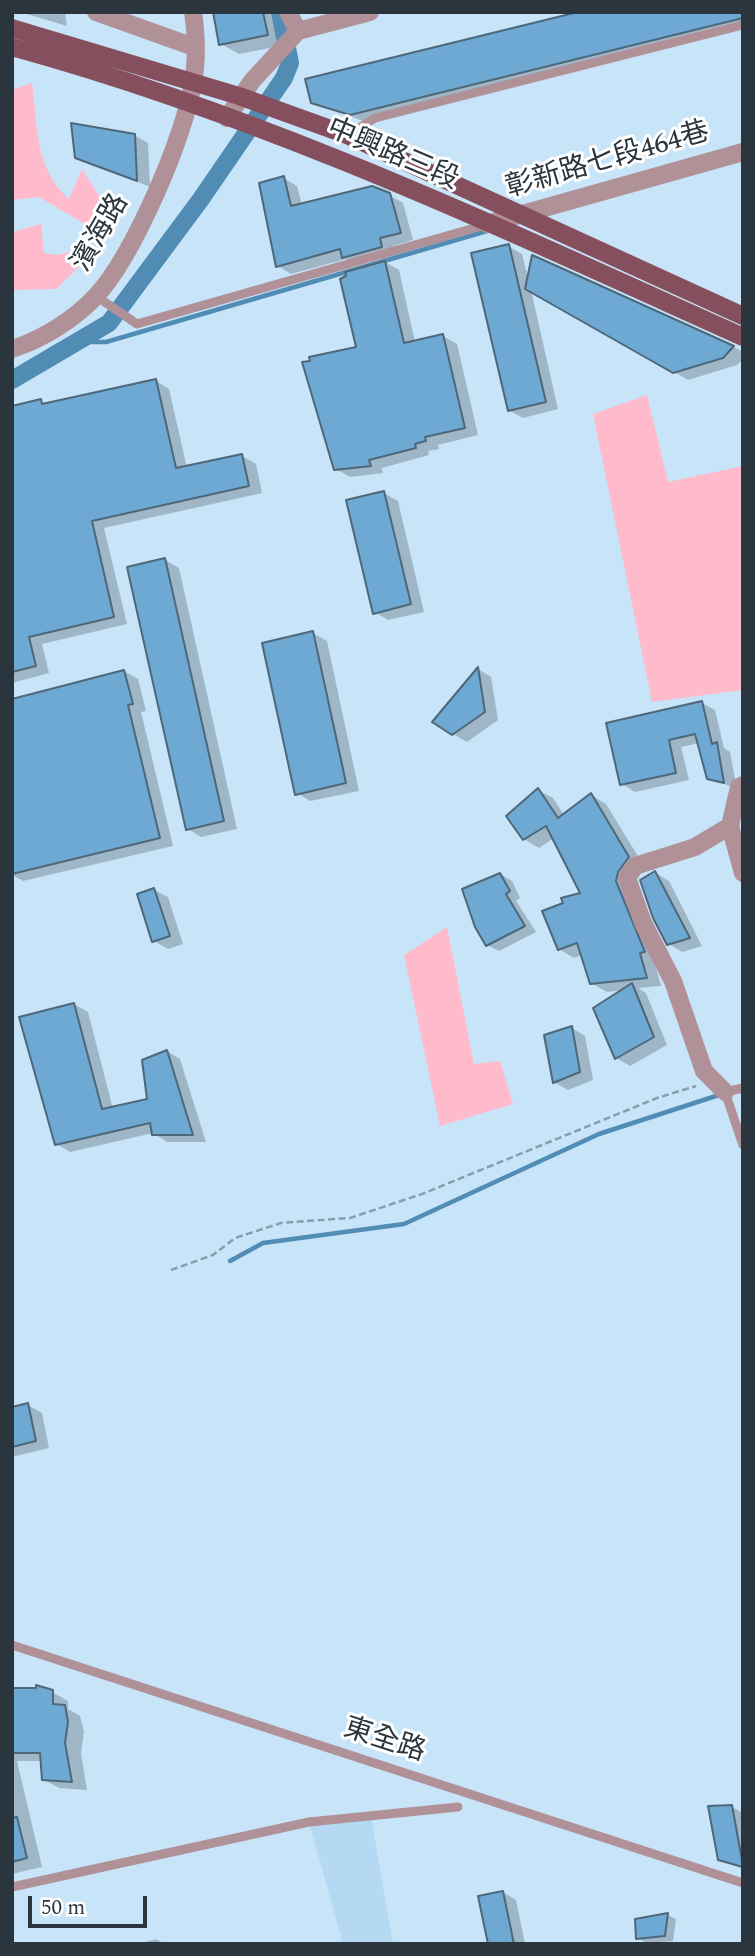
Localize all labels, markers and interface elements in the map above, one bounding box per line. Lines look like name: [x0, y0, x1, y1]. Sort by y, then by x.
street label: 中興路三段: [321, 113, 463, 199]
street label: 彰新路七段464巷: [502, 117, 714, 207]
street label: 濱海路: [66, 189, 138, 279]
street label: 東全路: [339, 1713, 429, 1771]
scale bar: [32, 1882, 150, 1926]
text: 50 m: [41, 1892, 85, 1924]

